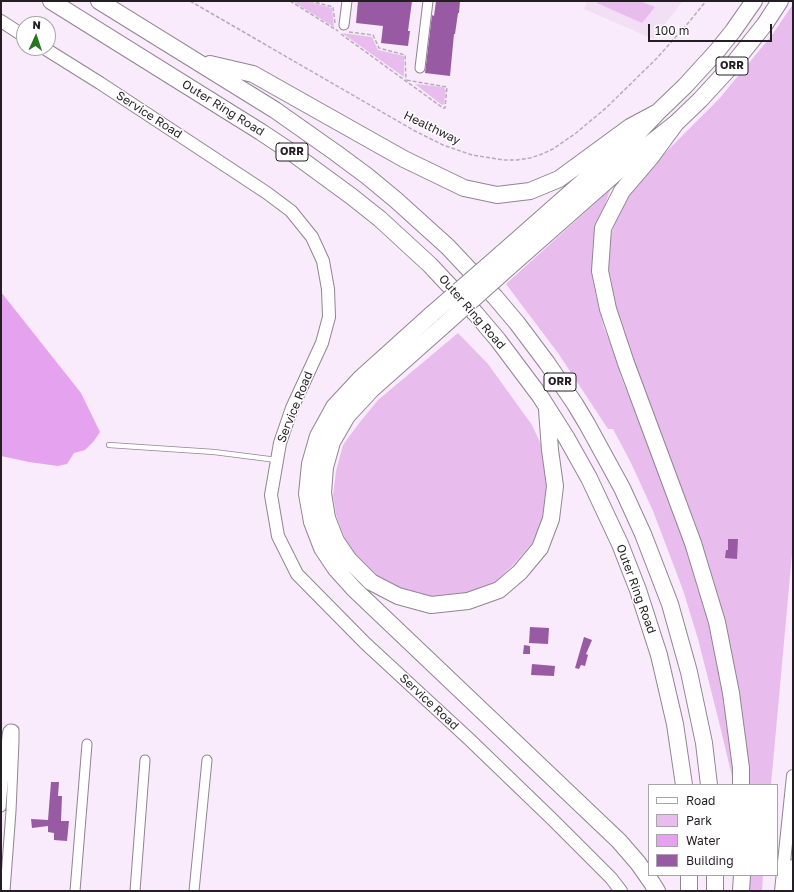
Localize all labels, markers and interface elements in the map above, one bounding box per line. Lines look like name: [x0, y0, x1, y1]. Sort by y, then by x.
north arrow: [16, 16, 56, 56]
scale bar: [650, 16, 774, 42]
text: N: [32, 18, 41, 31]
text: 100 m: [655, 23, 689, 38]
road number: ORR: [716, 57, 748, 75]
street label: Outer Ring Road: [179, 77, 267, 139]
street label: Service Road: [113, 88, 185, 142]
street label: Healthway: [401, 108, 463, 148]
road number: ORR: [276, 143, 308, 161]
street label: Outer Ring Road: [436, 272, 508, 352]
street label: Service Road: [274, 369, 316, 445]
road number: ORR: [544, 373, 576, 391]
street label: Outer Ring Road: [613, 542, 659, 636]
street label: Service Road: [396, 671, 462, 733]
legend: [648, 784, 778, 876]
text: Road: [686, 793, 715, 808]
text: Park: [686, 813, 712, 828]
text: Water: [686, 833, 720, 848]
text: Building: [686, 853, 734, 868]

